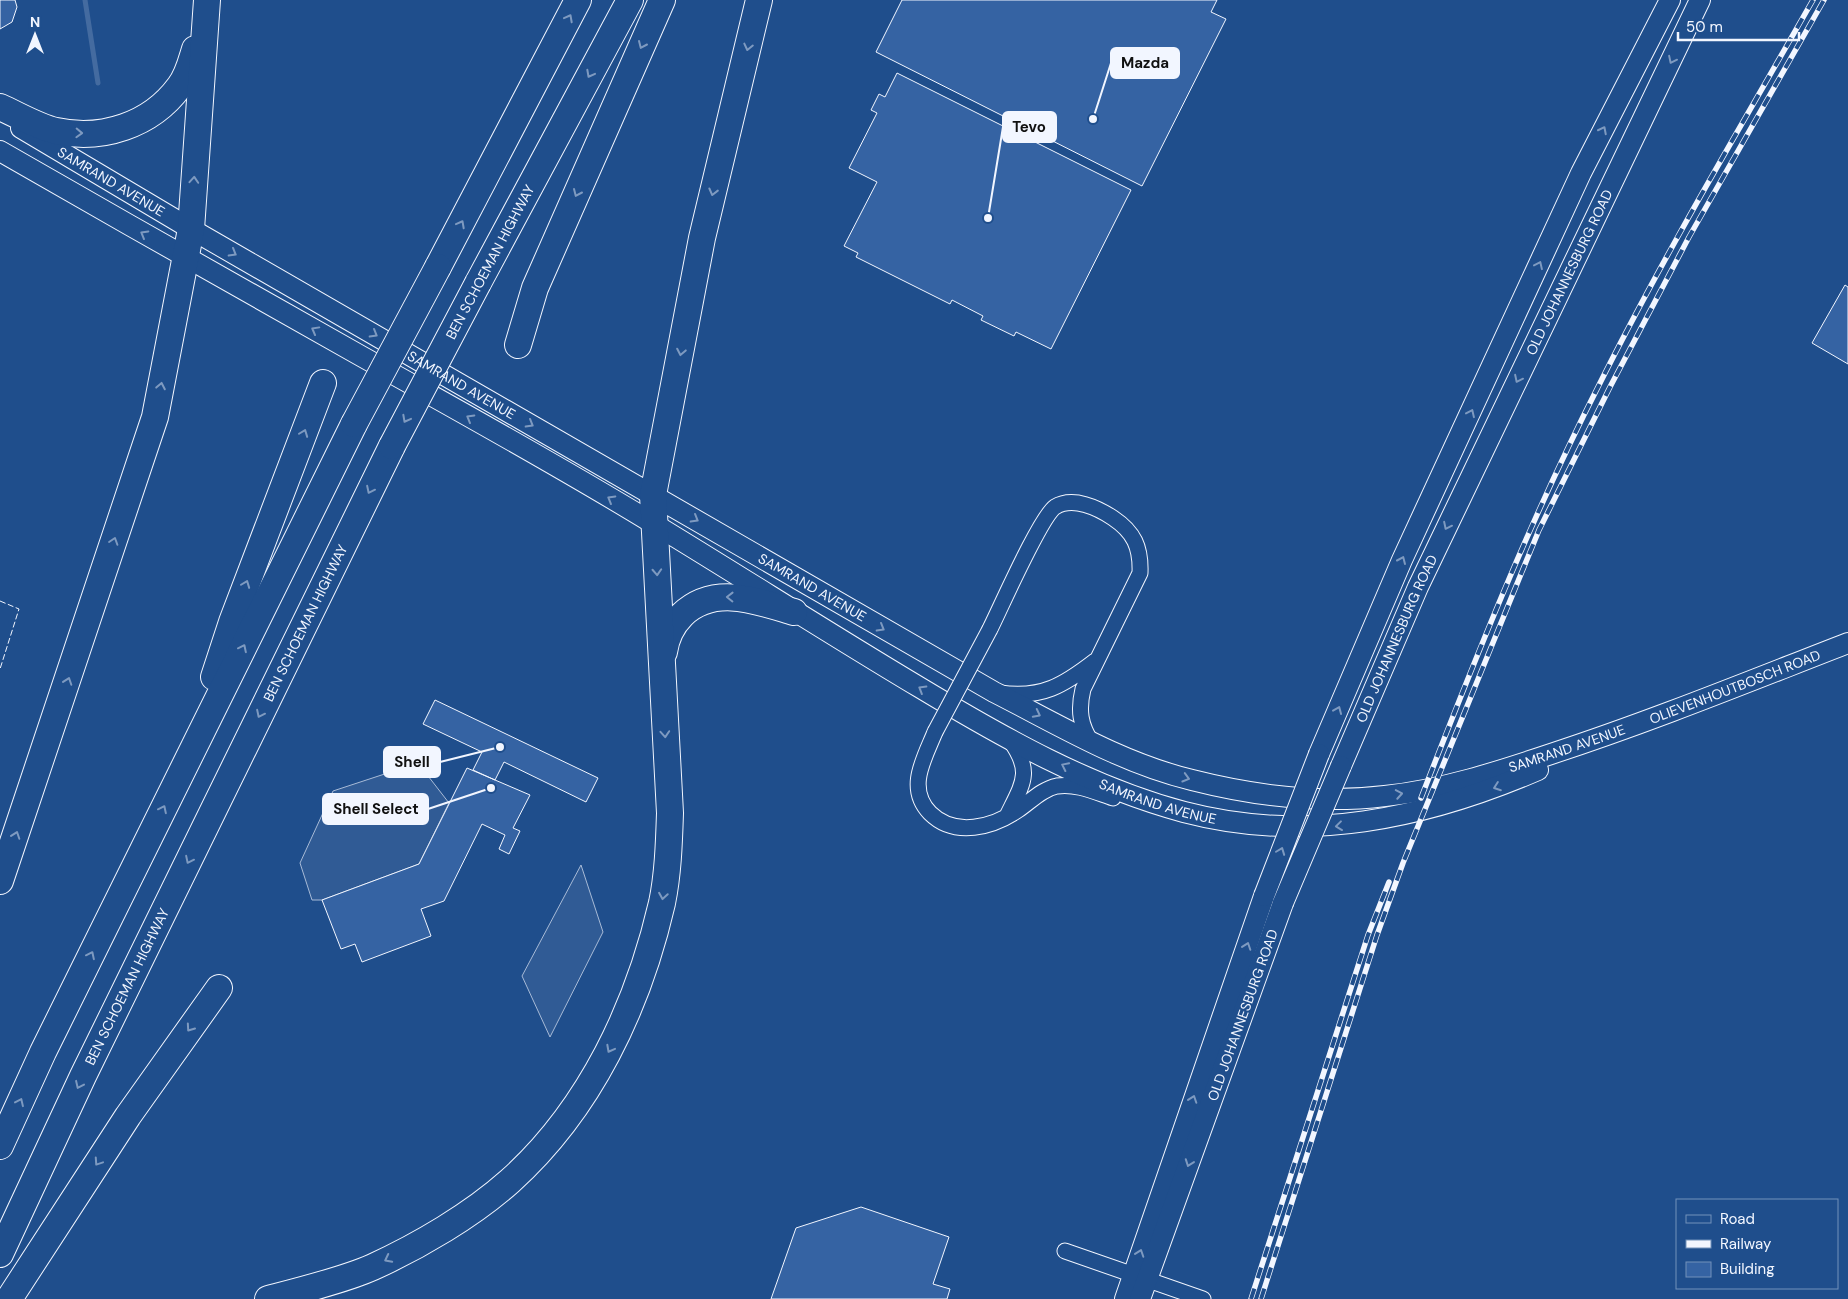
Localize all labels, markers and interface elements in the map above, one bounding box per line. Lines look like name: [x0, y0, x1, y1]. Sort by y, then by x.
north arrow: [10, 10, 60, 60]
scale bar: [1678, 10, 1799, 42]
text: N: [30, 13, 40, 31]
one-way arrow: [563, 14, 573, 23]
text: 50 m: [1686, 17, 1723, 37]
one-way arrow: [638, 40, 649, 49]
one-way arrow: [743, 43, 754, 52]
callout: Mazda: [1111, 48, 1179, 78]
text: Mazda: [1121, 53, 1169, 73]
one-way arrow: [1668, 55, 1678, 64]
one-way arrow: [586, 69, 596, 78]
callout: Tevo: [1003, 112, 1056, 142]
text: Tevo: [1012, 117, 1046, 137]
one-way arrow: [1597, 126, 1607, 135]
one-way arrow: [75, 128, 83, 138]
street label: SAMRAND AVENUE: [54, 143, 168, 221]
one-way arrow: [189, 176, 200, 184]
street label: BEN SCHOEMAN HIGHWAY: [442, 182, 538, 342]
street label: OLD JOHANNESBURG ROAD: [1522, 187, 1617, 358]
one-way arrow: [572, 188, 583, 197]
one-way arrow: [708, 188, 719, 197]
one-way arrow: [455, 220, 465, 229]
one-way arrow: [140, 230, 149, 240]
one-way arrow: [228, 247, 237, 257]
one-way arrow: [1532, 261, 1543, 270]
one-way arrow: [311, 327, 320, 337]
one-way arrow: [369, 328, 378, 338]
street label: SAMRAND AVENUE: [404, 347, 519, 423]
one-way arrow: [676, 347, 686, 356]
one-way arrow: [1514, 374, 1524, 383]
one-way arrow: [155, 381, 166, 390]
one-way arrow: [1465, 409, 1475, 418]
one-way arrow: [402, 414, 412, 423]
one-way arrow: [467, 414, 476, 424]
one-way arrow: [525, 418, 534, 428]
one-way arrow: [298, 429, 308, 438]
one-way arrow: [366, 485, 377, 494]
one-way arrow: [607, 495, 616, 505]
one-way arrow: [690, 513, 699, 523]
one-way arrow: [1443, 521, 1453, 530]
one-way arrow: [109, 538, 119, 546]
street label: BEN SCHOEMAN HIGHWAY: [259, 541, 351, 704]
street label: SAMRAND AVENUE: [755, 549, 870, 626]
street label: OLD JOHANNESBURG ROAD: [1352, 552, 1441, 725]
one-way arrow: [1396, 556, 1407, 565]
one-way arrow: [652, 568, 663, 576]
one-way arrow: [240, 581, 250, 589]
one-way arrow: [725, 592, 733, 603]
one-way arrow: [876, 621, 885, 631]
one-way arrow: [237, 644, 247, 653]
street label: OLIEVENHOUTBOSCH ROAD: [1647, 646, 1823, 728]
one-way arrow: [62, 677, 72, 686]
one-way arrow: [918, 685, 927, 695]
one-way arrow: [1332, 706, 1343, 715]
one-way arrow: [1032, 708, 1041, 718]
one-way arrow: [256, 709, 266, 718]
street label: SAMRAND AVENUE: [1506, 720, 1628, 776]
one-way arrow: [659, 730, 670, 738]
callout: Shell: [384, 747, 440, 777]
text: Shell: [394, 752, 430, 772]
one-way arrow: [1061, 762, 1070, 772]
one-way arrow: [1182, 773, 1190, 783]
street label: SAMRAND AVENUE: [1097, 775, 1218, 828]
one-way arrow: [1493, 781, 1501, 791]
one-way arrow: [1395, 789, 1403, 800]
callout: Shell Select: [323, 794, 428, 824]
text: Shell Select: [333, 799, 419, 819]
one-way arrow: [157, 806, 167, 815]
one-way arrow: [1335, 820, 1343, 831]
one-way arrow: [10, 831, 20, 840]
one-way arrow: [1275, 847, 1286, 856]
one-way arrow: [184, 855, 195, 864]
one-way arrow: [658, 892, 668, 900]
street label: BEN SCHOEMAN HIGHWAY: [81, 905, 173, 1068]
street label: OLD JOHANNESBURG ROAD: [1203, 927, 1282, 1103]
one-way arrow: [1241, 942, 1251, 950]
one-way arrow: [85, 951, 95, 960]
one-way arrow: [187, 1022, 196, 1032]
one-way arrow: [606, 1044, 616, 1053]
one-way arrow: [75, 1079, 85, 1088]
one-way arrow: [1188, 1095, 1198, 1104]
one-way arrow: [14, 1098, 24, 1107]
one-way arrow: [95, 1156, 104, 1165]
one-way arrow: [1185, 1158, 1195, 1167]
legend: [1676, 1199, 1838, 1289]
text: Road: [1720, 1209, 1755, 1229]
text: Railway: [1720, 1234, 1772, 1254]
one-way arrow: [1134, 1249, 1144, 1257]
one-way arrow: [384, 1253, 393, 1263]
text: Building: [1720, 1259, 1775, 1279]

